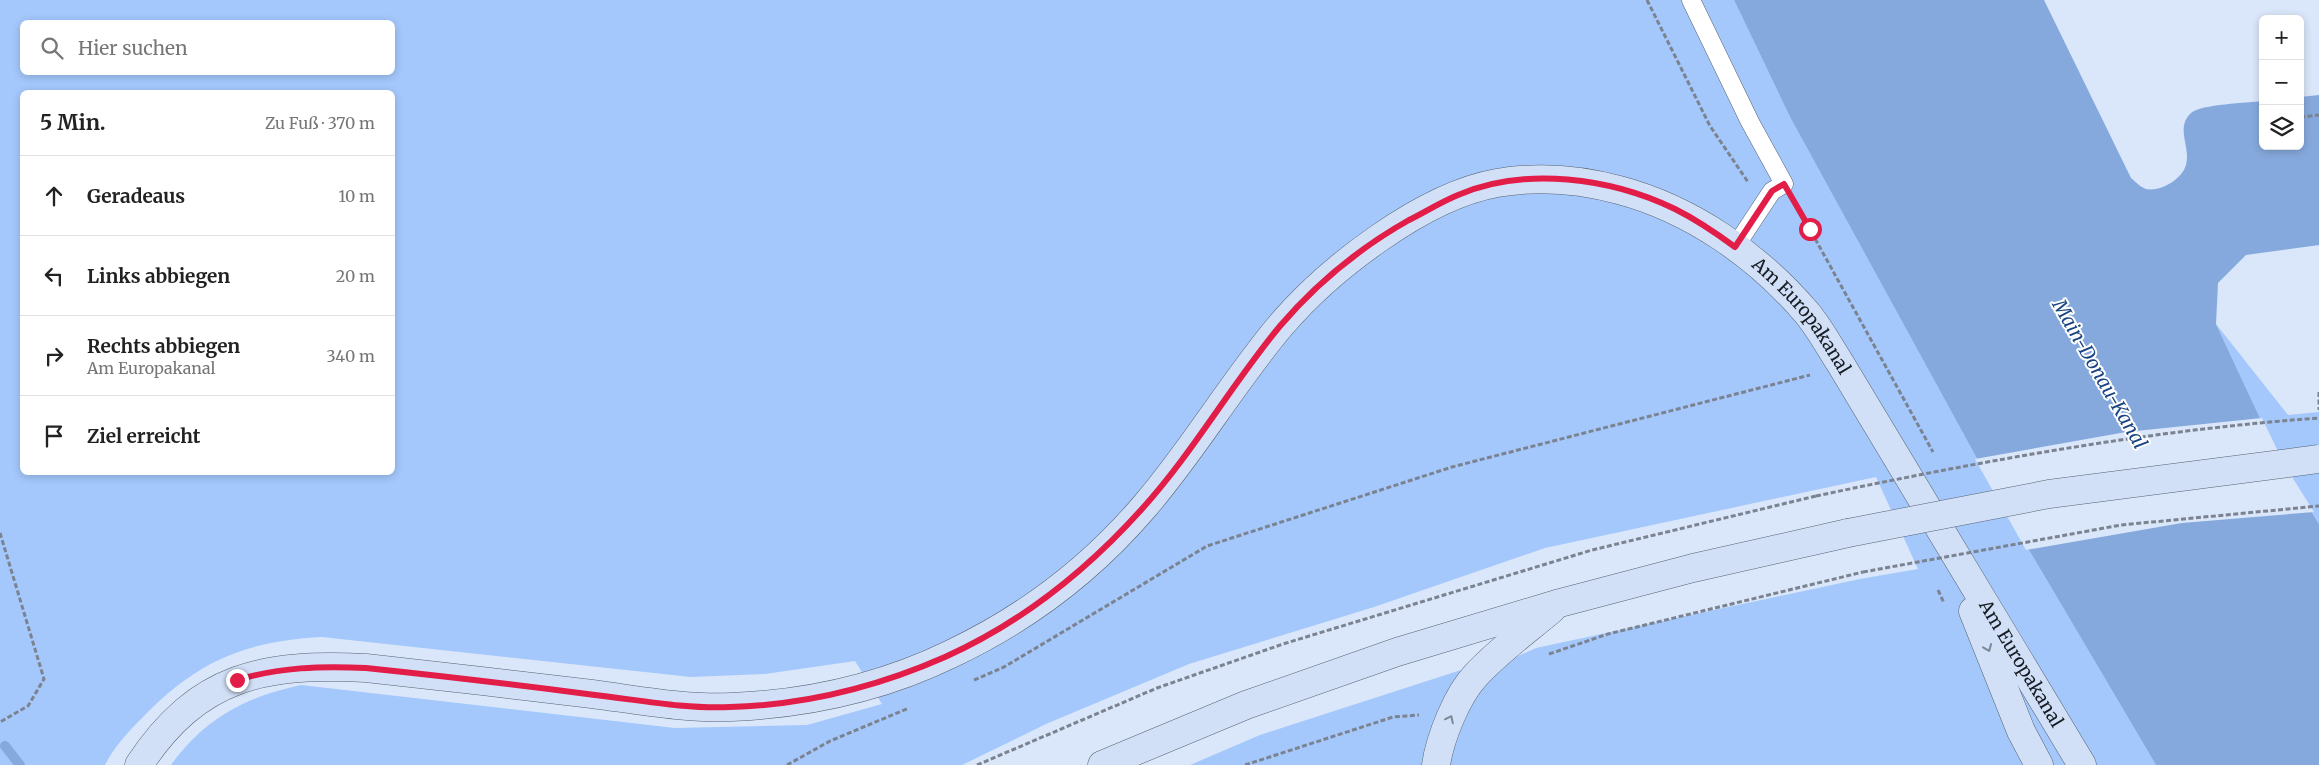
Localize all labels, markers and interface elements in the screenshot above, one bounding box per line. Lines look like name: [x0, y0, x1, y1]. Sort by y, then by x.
map controls: [2259, 15, 2304, 150]
button: +: [2259, 15, 2304, 60]
search box: [20, 20, 395, 75]
icon: search: [38, 34, 66, 62]
text: Hier suchen: [78, 36, 188, 60]
button: −: [2259, 60, 2304, 105]
button: layers: [2259, 105, 2304, 150]
text: 5 Min.: [40, 109, 106, 136]
text: Zu Fuß · 370 m: [265, 113, 375, 133]
icon: ahead: [40, 182, 68, 210]
text: Geradeaus: [87, 184, 185, 208]
text: 10 m: [338, 186, 375, 206]
route start: [1799, 218, 1822, 241]
street label: Am Europakanal: [1747, 252, 1856, 379]
icon: left: [40, 262, 68, 290]
text: Links abbiegen: [87, 264, 230, 288]
text: 20 m: [336, 266, 375, 286]
water label: Main-Donau-Kanal: [2047, 294, 2153, 453]
text: Rechts abbiegen: [87, 334, 240, 358]
icon: right: [40, 342, 68, 370]
text: 340 m: [326, 346, 375, 366]
text: Am Europakanal: [87, 358, 216, 378]
icon: arrive: [40, 422, 68, 450]
text: Ziel erreicht: [87, 424, 200, 448]
street label: Am Europakanal: [1974, 595, 2069, 732]
one-way arrow: [1981, 643, 1992, 652]
route end: [226, 669, 249, 692]
one-way arrow: [1444, 715, 1454, 724]

